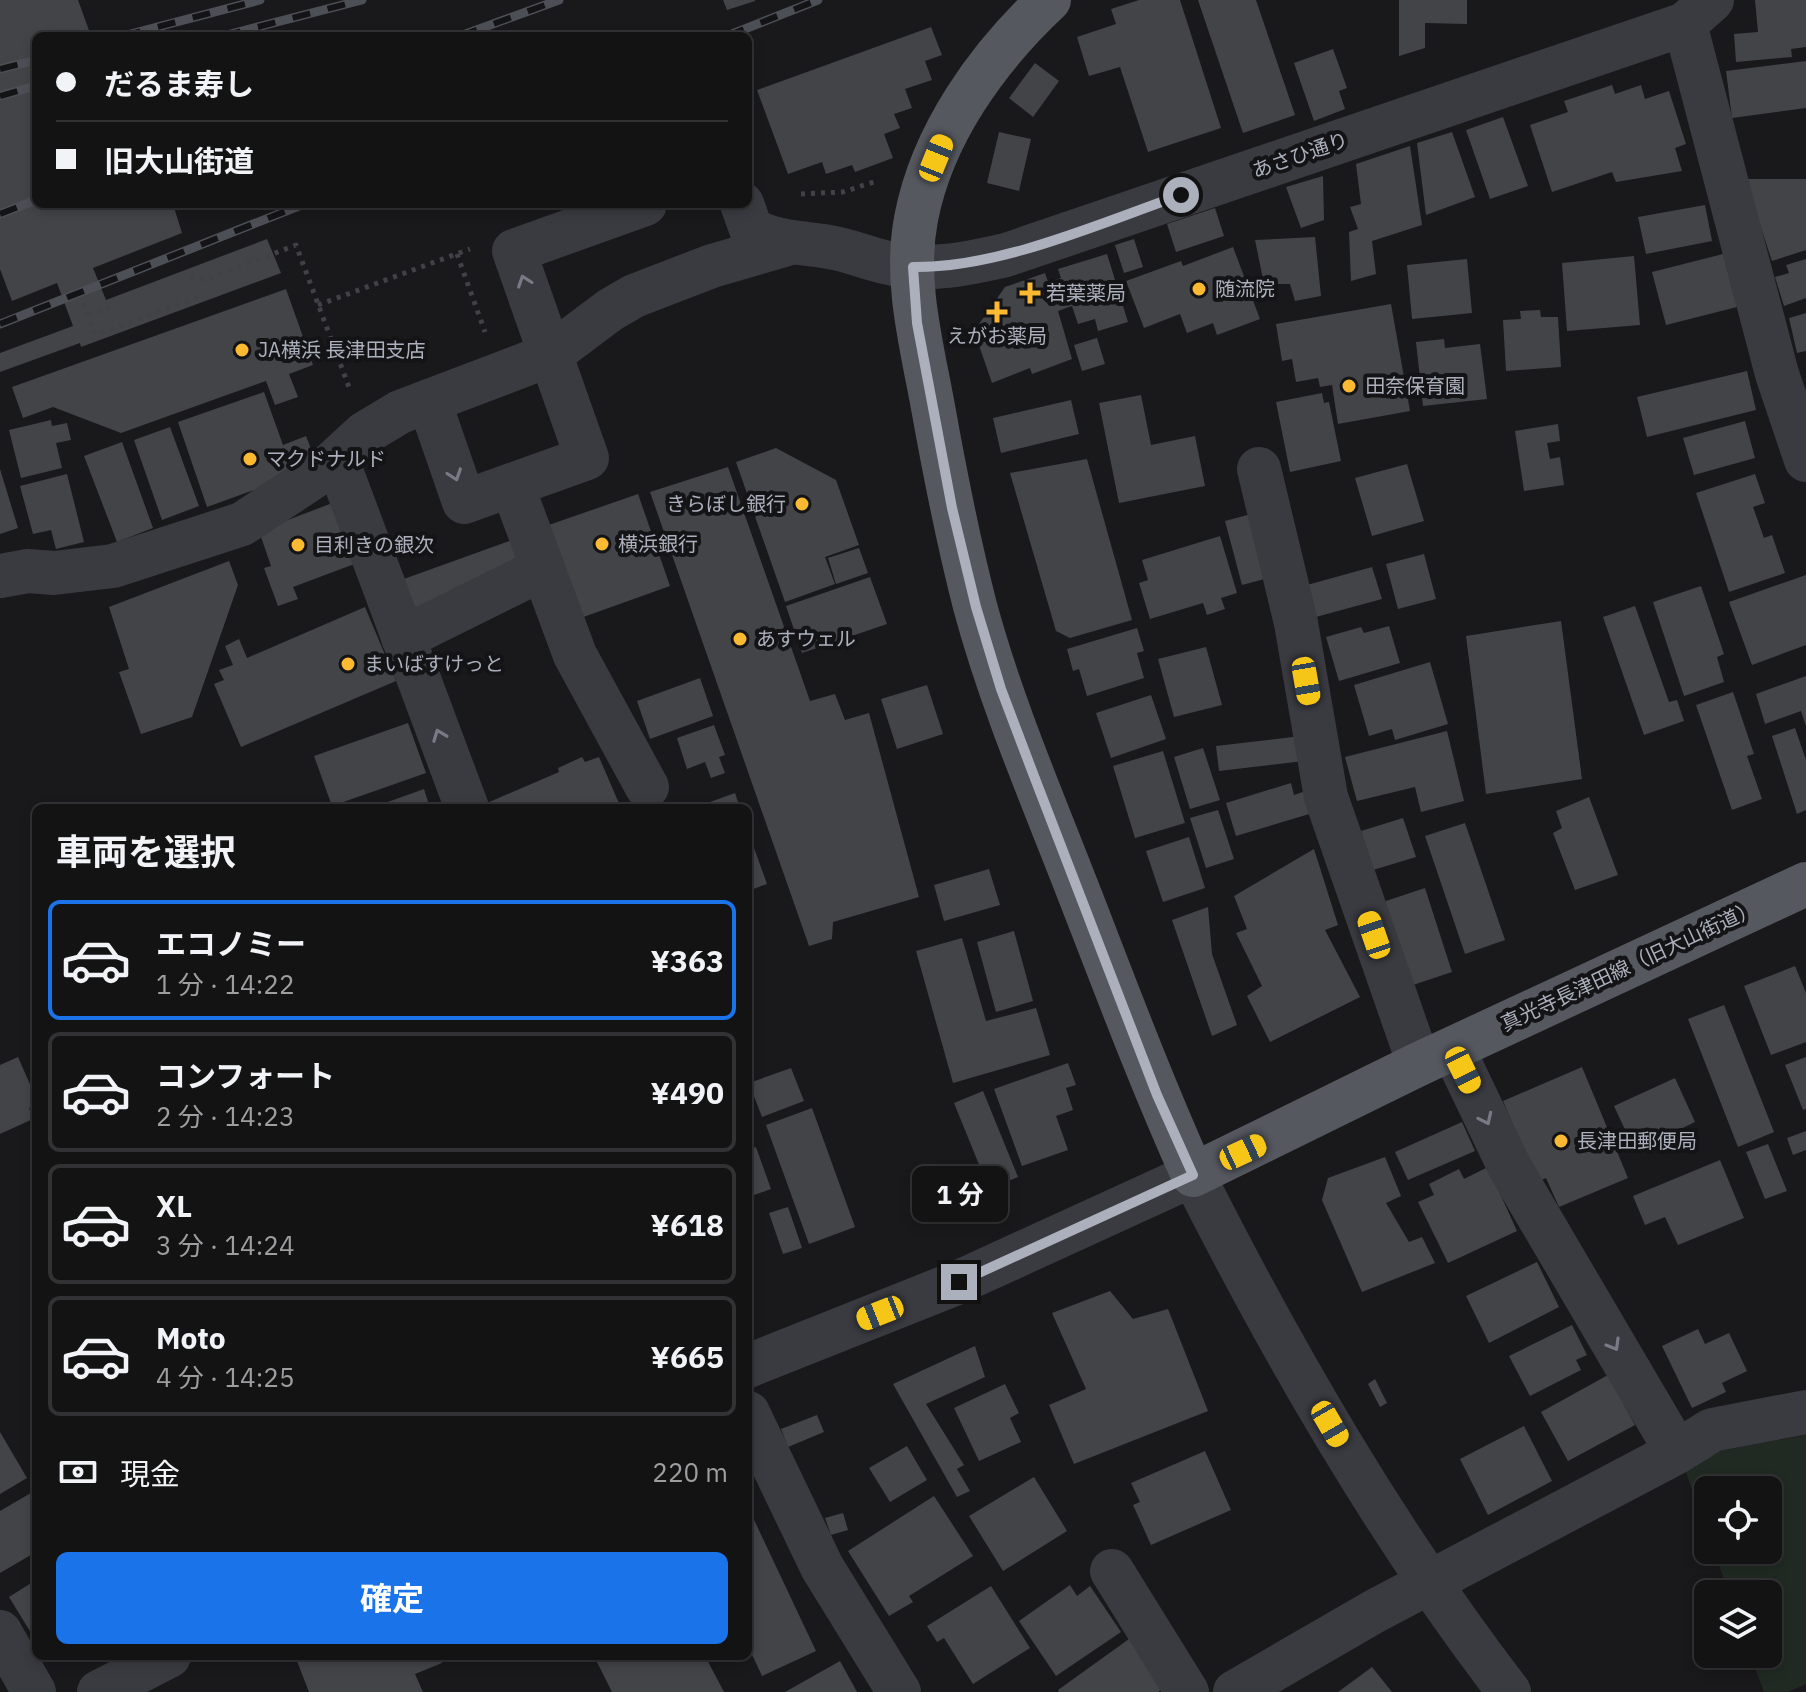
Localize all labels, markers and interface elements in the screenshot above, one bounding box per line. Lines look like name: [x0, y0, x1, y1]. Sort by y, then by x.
text: だるま寿し: [104, 64, 254, 103]
street label: あさひ通り: [1248, 125, 1352, 184]
car: [916, 131, 956, 185]
text: 旧大山街道: [104, 141, 254, 180]
route start: [1163, 177, 1199, 213]
one-way arrow: [517, 275, 534, 289]
place label: 随流院: [1215, 275, 1275, 302]
place label: 若葉薬局: [1046, 279, 1126, 306]
marker: 随流院: [1190, 280, 1208, 298]
marker: 若葉薬局: [1021, 284, 1039, 302]
marker: えがお薬局: [988, 303, 1006, 321]
place label: えがお薬局: [947, 322, 1047, 349]
place label: JA横浜 長津田支店: [258, 336, 426, 363]
marker: JA横浜 長津田支店: [233, 341, 251, 359]
place label: 田奈保育園: [1365, 372, 1465, 399]
marker: 田奈保育園: [1340, 377, 1358, 395]
place label: マクドナルド: [266, 445, 386, 472]
marker: マクドナルド: [241, 450, 259, 468]
one-way arrow: [445, 467, 461, 481]
place label: きらぼし銀行: [666, 490, 786, 517]
marker: きらぼし銀行: [793, 495, 811, 513]
place label: 横浜銀行: [618, 530, 698, 557]
place label: 目利きの銀次: [314, 531, 434, 558]
marker: 横浜銀行: [593, 535, 611, 553]
marker: 目利きの銀次: [289, 536, 307, 554]
place label: あすウェル: [756, 625, 856, 652]
marker: あすウェル: [731, 630, 749, 648]
place label: まいばすけっと: [364, 650, 504, 677]
marker: まいばすけっと: [339, 655, 357, 673]
car: [1290, 655, 1322, 707]
one-way arrow: [432, 729, 449, 743]
text: 車両を選択: [56, 828, 236, 875]
street label: 真光寺長津田線（旧大山街道）: [1496, 894, 1761, 1037]
car: [1355, 908, 1393, 962]
icon: car: [60, 924, 132, 996]
text: エコノミー: [156, 924, 306, 963]
text: ¥363: [651, 941, 724, 980]
text: 1 分 · 14:22: [156, 967, 294, 1001]
car: [1442, 1043, 1484, 1097]
icon: car: [60, 1056, 132, 1128]
text: コンフォート: [156, 1056, 335, 1095]
text: ¥490: [651, 1073, 724, 1112]
text: 2 分 · 14:23: [156, 1099, 294, 1133]
one-way arrow: [1476, 1111, 1492, 1125]
place label: 長津田郵便局: [1577, 1127, 1697, 1154]
car: [1216, 1131, 1270, 1173]
marker: 長津田郵便局: [1552, 1132, 1570, 1150]
callout: 1 分: [911, 1166, 1007, 1222]
text: 1 分: [936, 1177, 984, 1211]
text: XL: [156, 1186, 192, 1225]
icon: car: [60, 1188, 132, 1260]
text: ¥618: [651, 1205, 724, 1244]
text: 3 分 · 14:24: [156, 1228, 294, 1262]
route end: [941, 1264, 977, 1300]
car: [853, 1293, 907, 1333]
text: Moto: [156, 1318, 226, 1357]
icon: car: [60, 1320, 132, 1392]
one-way arrow: [1604, 1336, 1620, 1351]
text: ¥665: [651, 1337, 724, 1376]
text: 4 分 · 14:25: [156, 1360, 294, 1394]
car: [1308, 1397, 1352, 1451]
icon: cash: [56, 1450, 100, 1494]
text: 現金: [120, 1454, 180, 1493]
text: 220 m: [652, 1455, 728, 1489]
map controls: [1694, 1476, 1782, 1668]
button: locate: [1694, 1476, 1782, 1564]
button: 確定: [56, 1552, 728, 1644]
button: layers: [1694, 1580, 1782, 1668]

